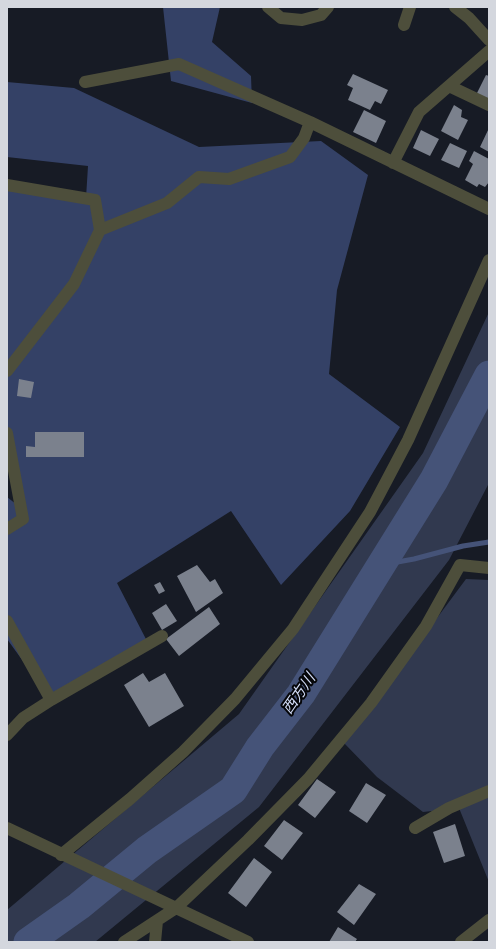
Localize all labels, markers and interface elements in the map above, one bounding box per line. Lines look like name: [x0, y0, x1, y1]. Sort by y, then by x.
water label: 西方川: [279, 670, 319, 718]

